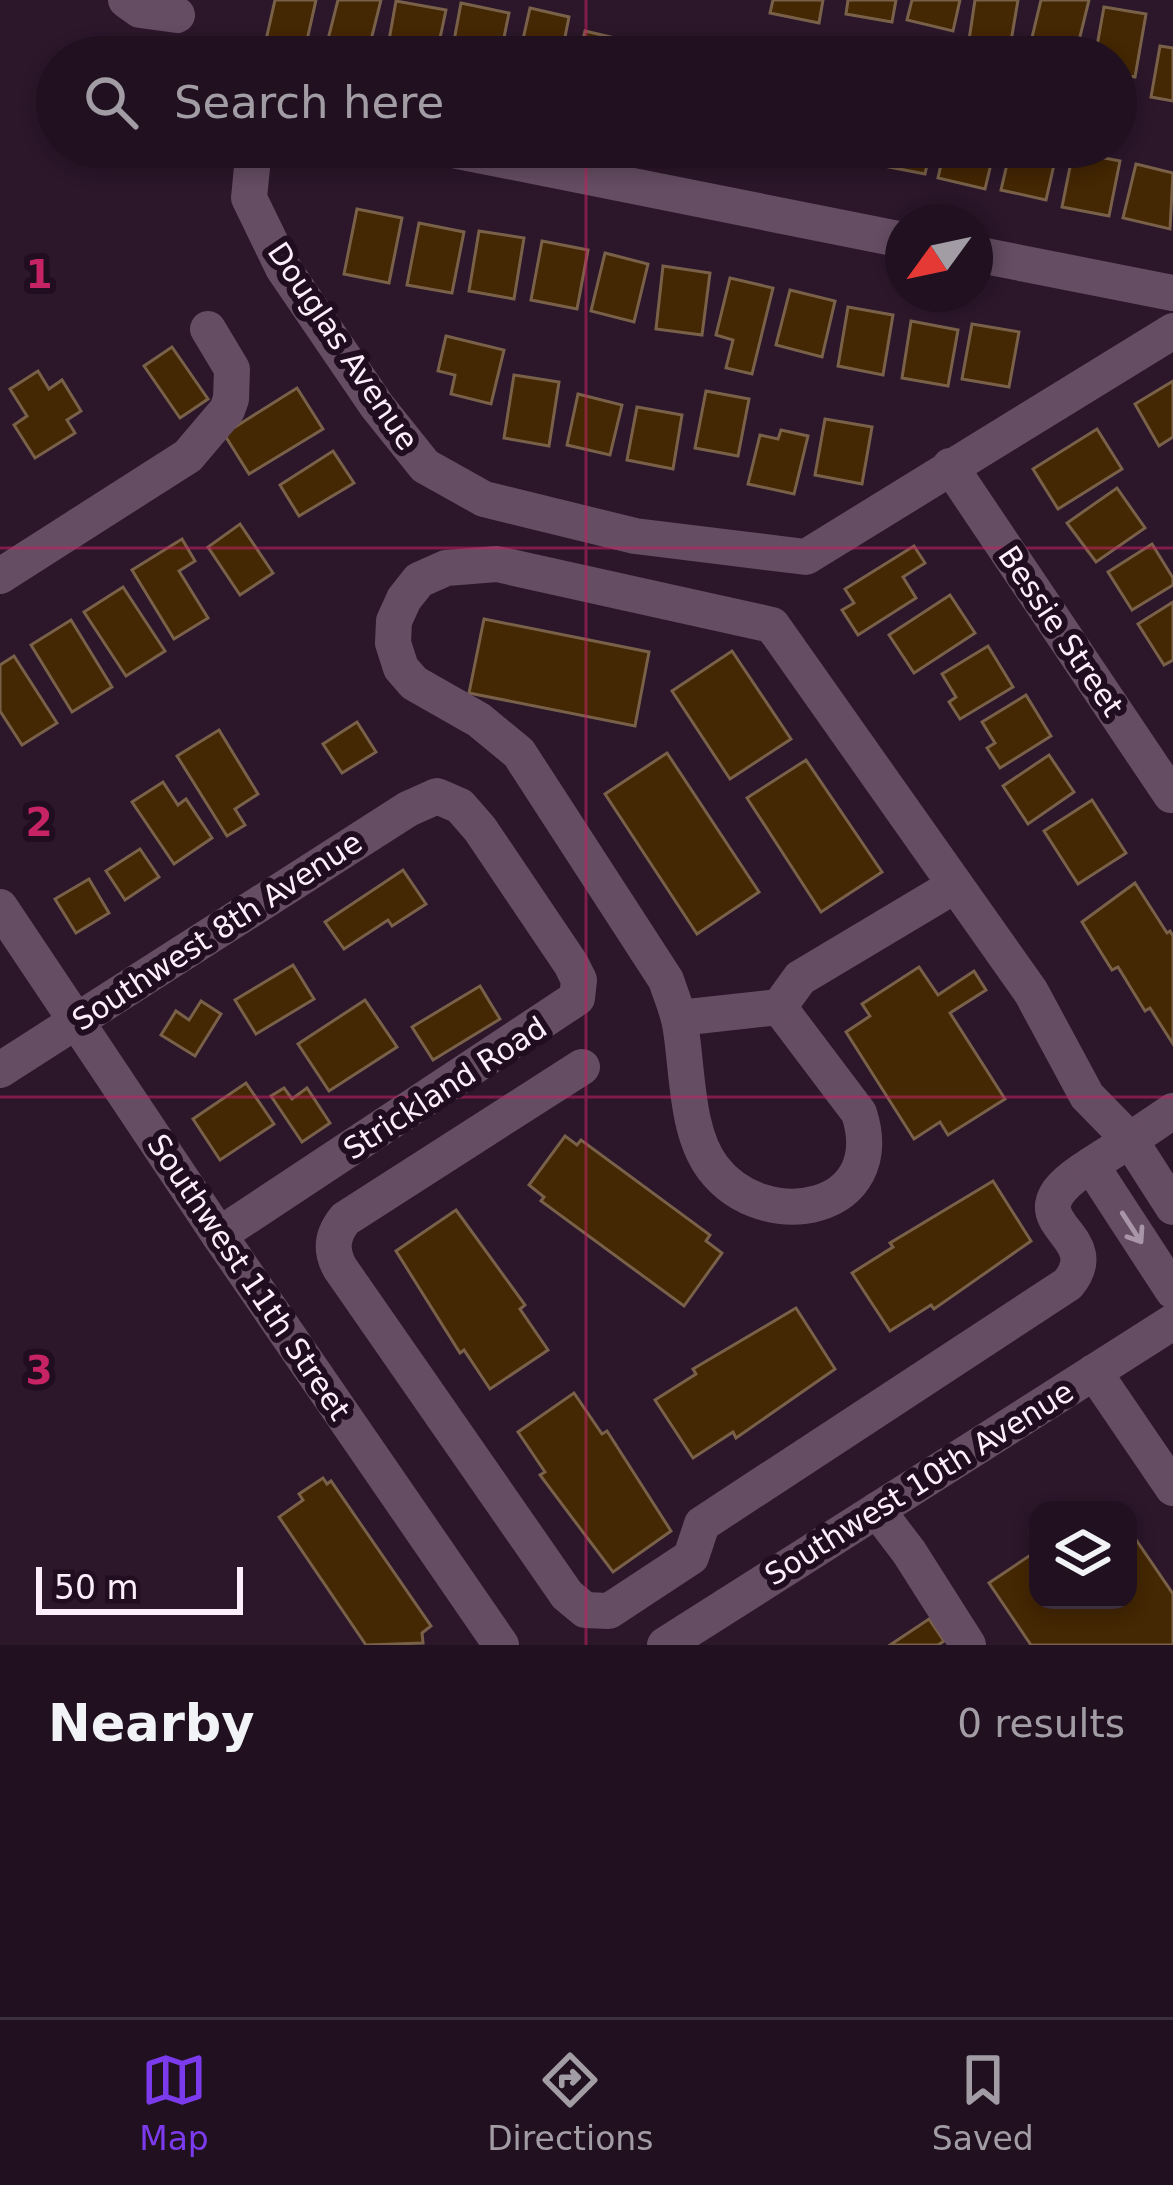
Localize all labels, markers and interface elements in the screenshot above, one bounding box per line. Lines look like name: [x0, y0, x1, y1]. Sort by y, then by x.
search box: [36, 36, 1137, 168]
icon: search: [78, 69, 144, 135]
text: Search here: [174, 76, 444, 129]
north arrow: [885, 204, 993, 312]
street label: Douglas Avenue: [261, 236, 425, 456]
text: 1: [25, 252, 53, 297]
street label: Bessie Street: [991, 539, 1131, 723]
text: 2: [25, 800, 53, 845]
street label: Southwest 8th Avenue: [66, 824, 368, 1038]
street label: Strickland Road: [337, 1009, 553, 1167]
street label: Southwest 11th Street: [140, 1128, 358, 1427]
one-way arrow: [1120, 1210, 1145, 1244]
text: 3: [25, 1348, 53, 1393]
street label: Southwest 10th Avenue: [758, 1374, 1080, 1592]
map controls: [1029, 1501, 1137, 1609]
button: layers: [1029, 1501, 1137, 1609]
scale bar: [36, 1561, 243, 1614]
text: 50 m: [54, 1568, 139, 1607]
text: Nearby: [48, 1694, 255, 1753]
text: 0 results: [957, 1701, 1125, 1746]
tab: Map: [139, 2047, 209, 2158]
tab: Directions: [487, 2047, 653, 2158]
tab: Saved: [932, 2047, 1034, 2158]

